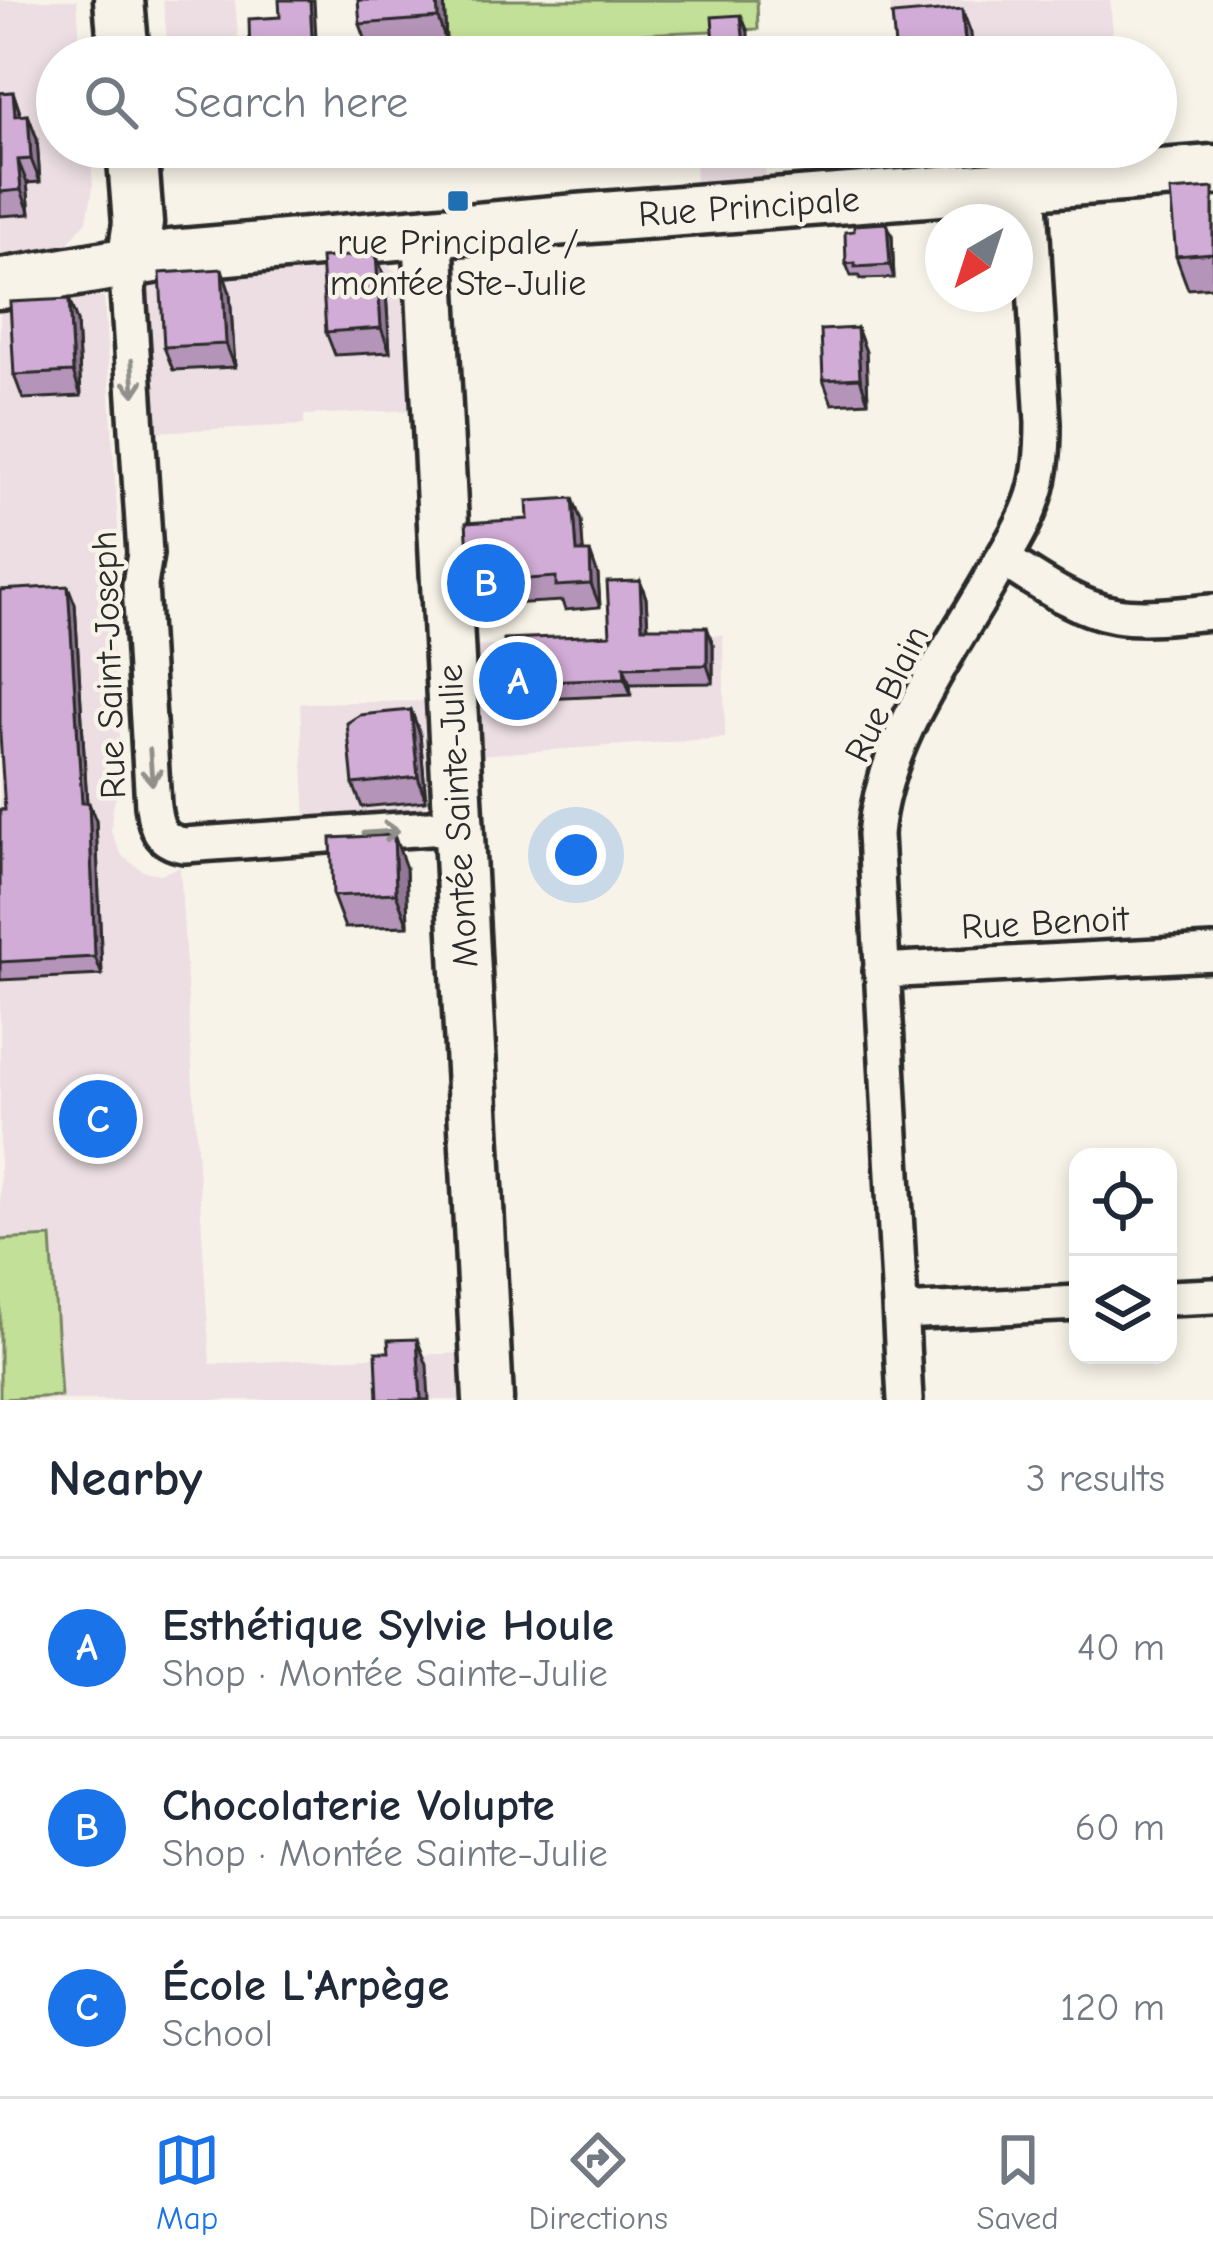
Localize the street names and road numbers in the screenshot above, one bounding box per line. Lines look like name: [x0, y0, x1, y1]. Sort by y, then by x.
street label: Rue Principale: [637, 179, 861, 235]
street label: Rue Saint-Joseph: [84, 530, 134, 800]
street label: Rue Blain: [836, 619, 938, 769]
street label: Montée Sainte-Julie: [430, 663, 486, 969]
street label: Rue Benoit: [960, 898, 1131, 948]

